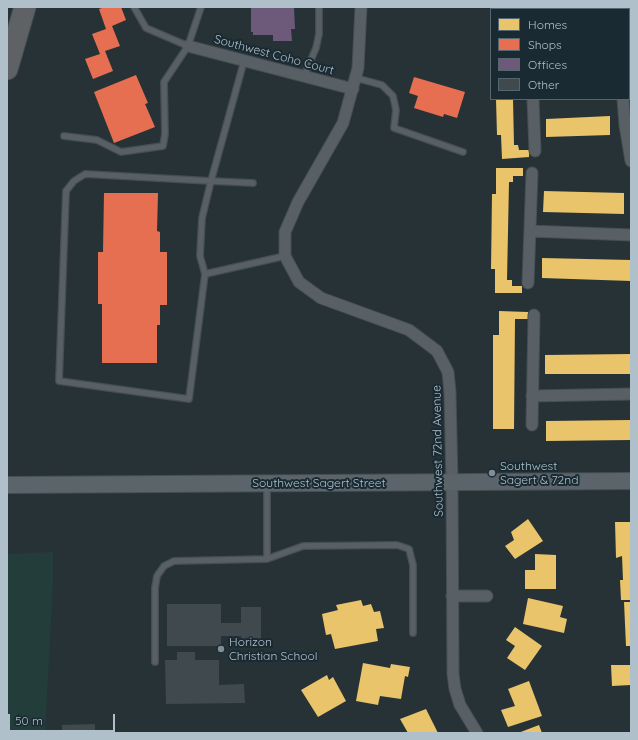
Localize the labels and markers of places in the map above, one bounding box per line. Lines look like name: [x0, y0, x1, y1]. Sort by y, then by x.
place label: Southwest Sagert & 72nd: [500, 459, 578, 487]
marker: Southwest Sagert & 72nd: [487, 468, 497, 478]
place label: Horizon Christian School: [229, 635, 318, 663]
marker: Horizon Christian School: [216, 644, 226, 654]

